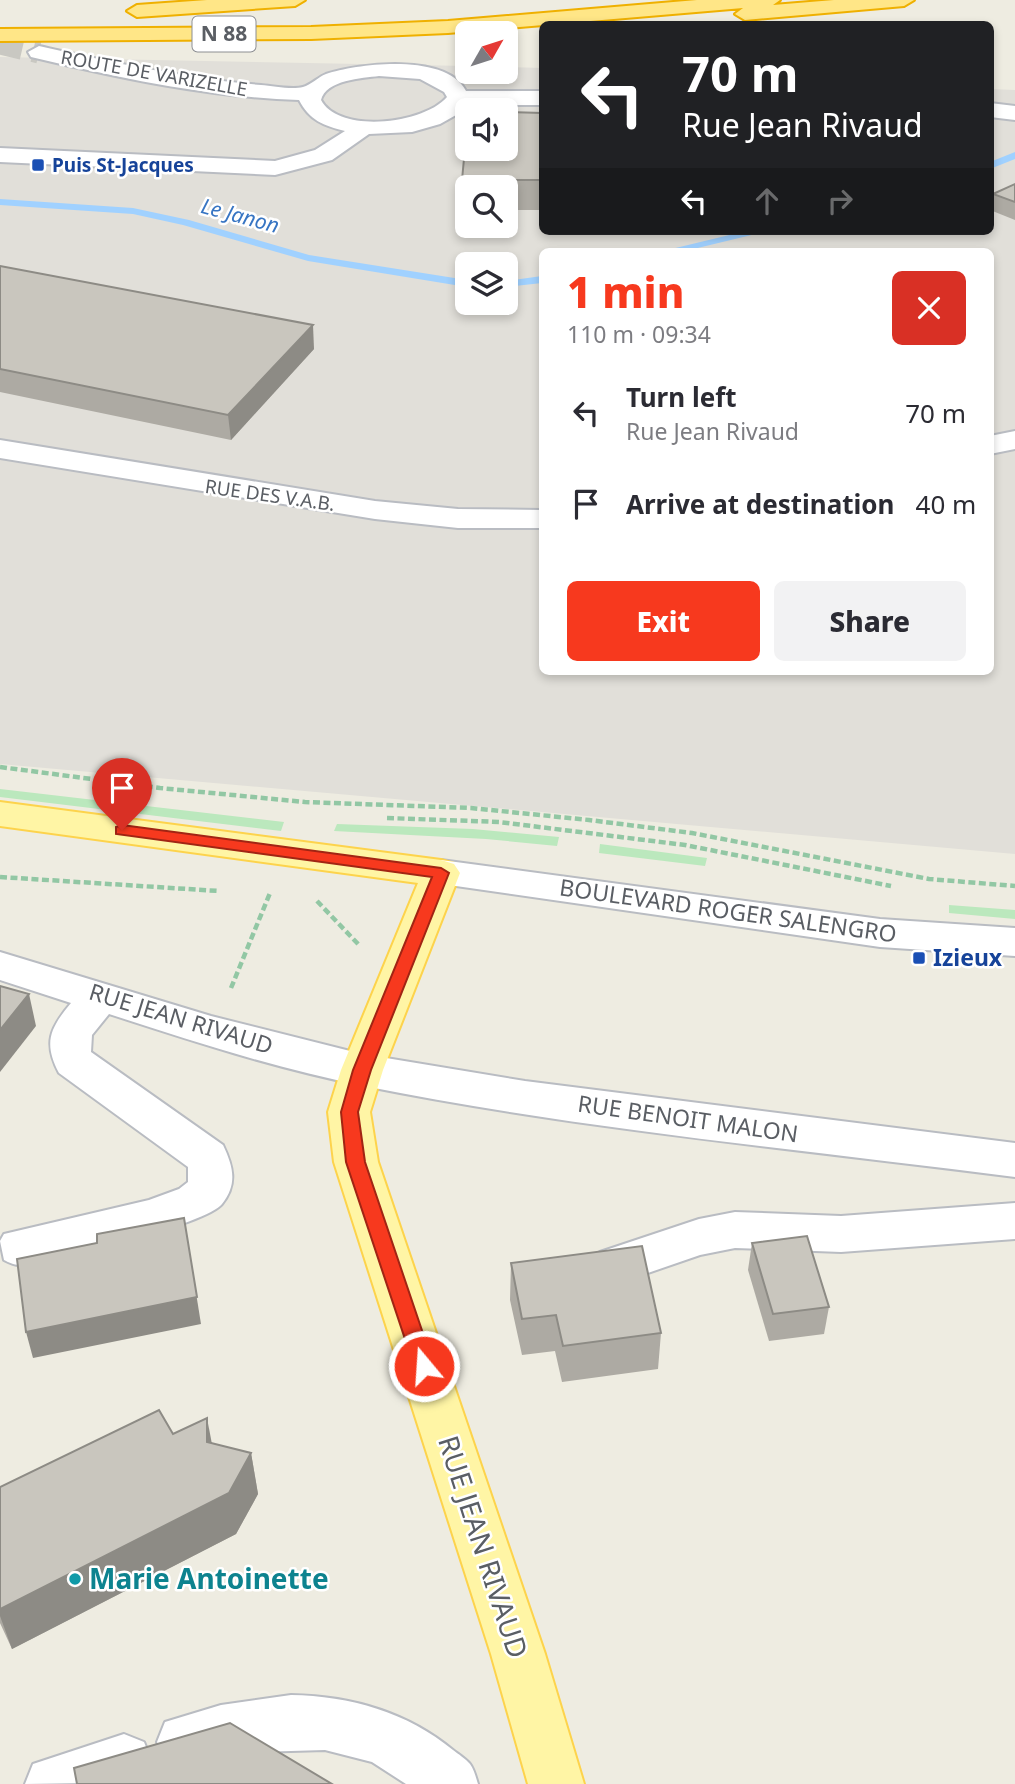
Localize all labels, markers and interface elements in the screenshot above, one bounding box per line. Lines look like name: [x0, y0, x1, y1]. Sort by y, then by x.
road number: N 88: [192, 16, 256, 52]
north arrow: [455, 21, 518, 84]
map controls: [455, 21, 518, 315]
text: 70 m: [682, 40, 799, 106]
street label: ROUTE DE VARIZELLE: [59, 44, 249, 102]
icon: left: [567, 49, 658, 140]
button: sound: [455, 98, 518, 161]
text: Rue Jean Rivaud: [682, 103, 923, 146]
place label: Puis St-Jacques: [52, 152, 194, 178]
marker: Puis St-Jacques: [30, 157, 46, 173]
button: search: [455, 175, 518, 238]
icon: left: [675, 182, 713, 220]
icon: ahead: [748, 182, 786, 220]
icon: right: [821, 182, 859, 220]
water label: Le Janon: [198, 191, 282, 239]
button: layers: [455, 252, 518, 315]
text: 1 min: [567, 263, 684, 320]
button: close: [892, 271, 966, 345]
text: 110 m · 09:34: [567, 318, 711, 350]
text: Turn left: [626, 379, 737, 415]
icon: left: [567, 394, 605, 432]
text: 70 m: [905, 395, 966, 431]
text: Rue Jean Rivaud: [626, 415, 799, 447]
street label: RUE DES V.A.B.: [203, 473, 337, 517]
icon: arrive: [567, 485, 605, 523]
text: Arrive at destination: [626, 486, 895, 522]
text: 40 m: [916, 486, 976, 522]
button: Exit: [567, 581, 760, 661]
button: Share: [774, 581, 966, 661]
pin: [92, 758, 152, 830]
icon: arrive: [103, 769, 141, 807]
street label: BOULEVARD ROGER SALENGRO: [558, 871, 899, 950]
place label: Izieux: [933, 941, 1003, 973]
marker: Izieux: [911, 950, 927, 966]
street label: RUE JEAN RIVAUD: [86, 975, 277, 1061]
street label: RUE BENOIT MALON: [576, 1087, 800, 1149]
position arrow: [387, 1329, 461, 1403]
street label: RUE JEAN RIVAUD: [430, 1431, 538, 1663]
place label: Marie Antoinette: [89, 1559, 329, 1597]
marker: Marie Antoinette: [67, 1571, 83, 1587]

